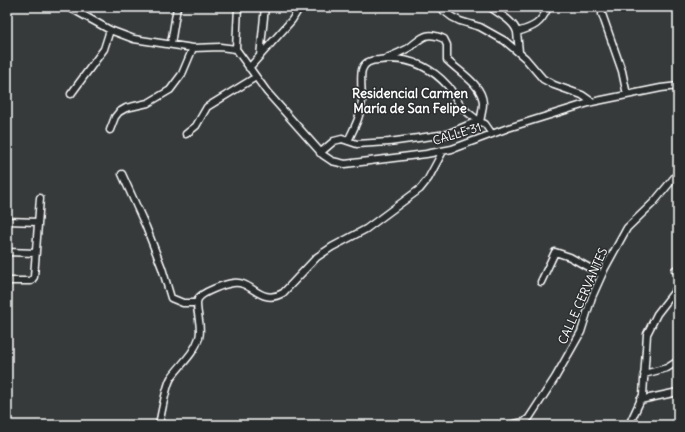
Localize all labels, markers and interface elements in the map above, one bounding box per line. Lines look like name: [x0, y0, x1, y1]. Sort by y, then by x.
district label: Residencial Carmen María de San Felipe: [352, 85, 468, 117]
street label: CALLE 31: [431, 119, 483, 148]
street label: CALLE CERVANTES: [555, 245, 611, 346]

